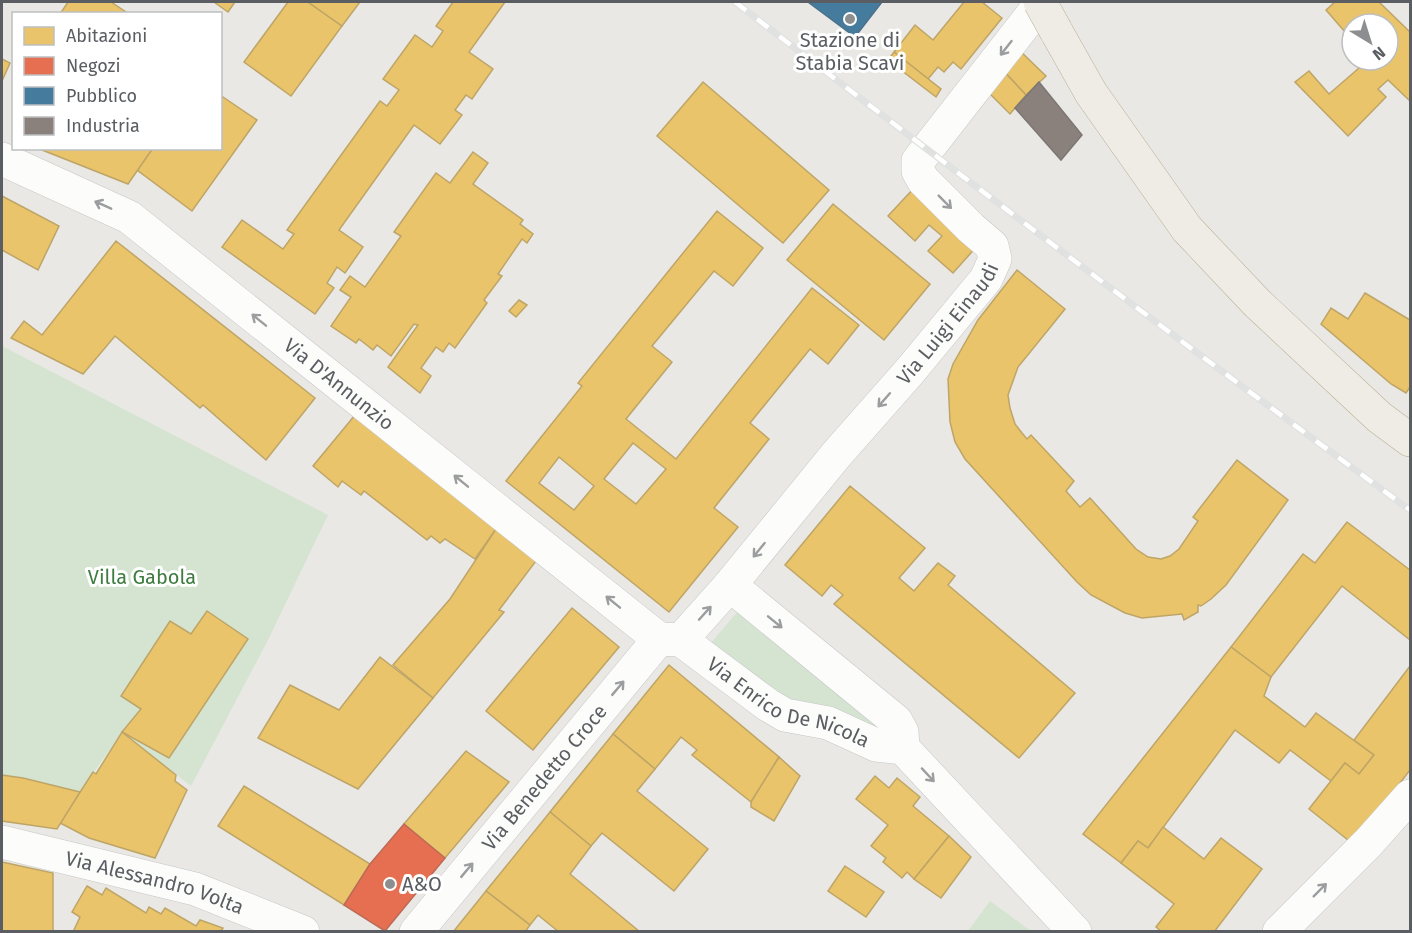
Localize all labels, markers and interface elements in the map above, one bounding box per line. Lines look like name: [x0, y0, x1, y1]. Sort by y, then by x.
legend: [12, 12, 222, 150]
marker: Stazione di Stabia Scavi: [843, 12, 857, 26]
north arrow: [1340, 12, 1400, 72]
text: Abitazioni: [66, 25, 147, 47]
place label: Stazione di Stabia Scavi: [796, 28, 904, 75]
one-way arrow: [1000, 39, 1012, 55]
text: N: [1369, 43, 1389, 64]
text: Negozi: [66, 55, 121, 77]
text: Pubblico: [66, 85, 137, 107]
text: Industria: [66, 115, 140, 137]
one-way arrow: [938, 194, 953, 209]
one-way arrow: [94, 198, 112, 210]
street label: Via Luigi Einaudi: [892, 259, 1004, 390]
one-way arrow: [251, 313, 267, 326]
street label: Via D'Annunzio: [279, 333, 399, 435]
one-way arrow: [878, 392, 891, 408]
one-way arrow: [453, 474, 469, 487]
one-way arrow: [753, 541, 766, 557]
park label: Villa Gabola: [88, 565, 196, 589]
one-way arrow: [605, 596, 621, 609]
one-way arrow: [698, 606, 712, 621]
one-way arrow: [767, 616, 783, 629]
street label: Via Enrico De Nicola: [702, 652, 873, 752]
one-way arrow: [612, 680, 625, 696]
street label: Via Benedetto Croce: [477, 699, 612, 855]
one-way arrow: [921, 767, 935, 782]
street label: Via Alessandro Volta: [63, 846, 247, 919]
one-way arrow: [460, 863, 474, 878]
place label: A&O: [402, 872, 442, 896]
marker: A&O: [383, 877, 397, 891]
one-way arrow: [1312, 882, 1327, 897]

